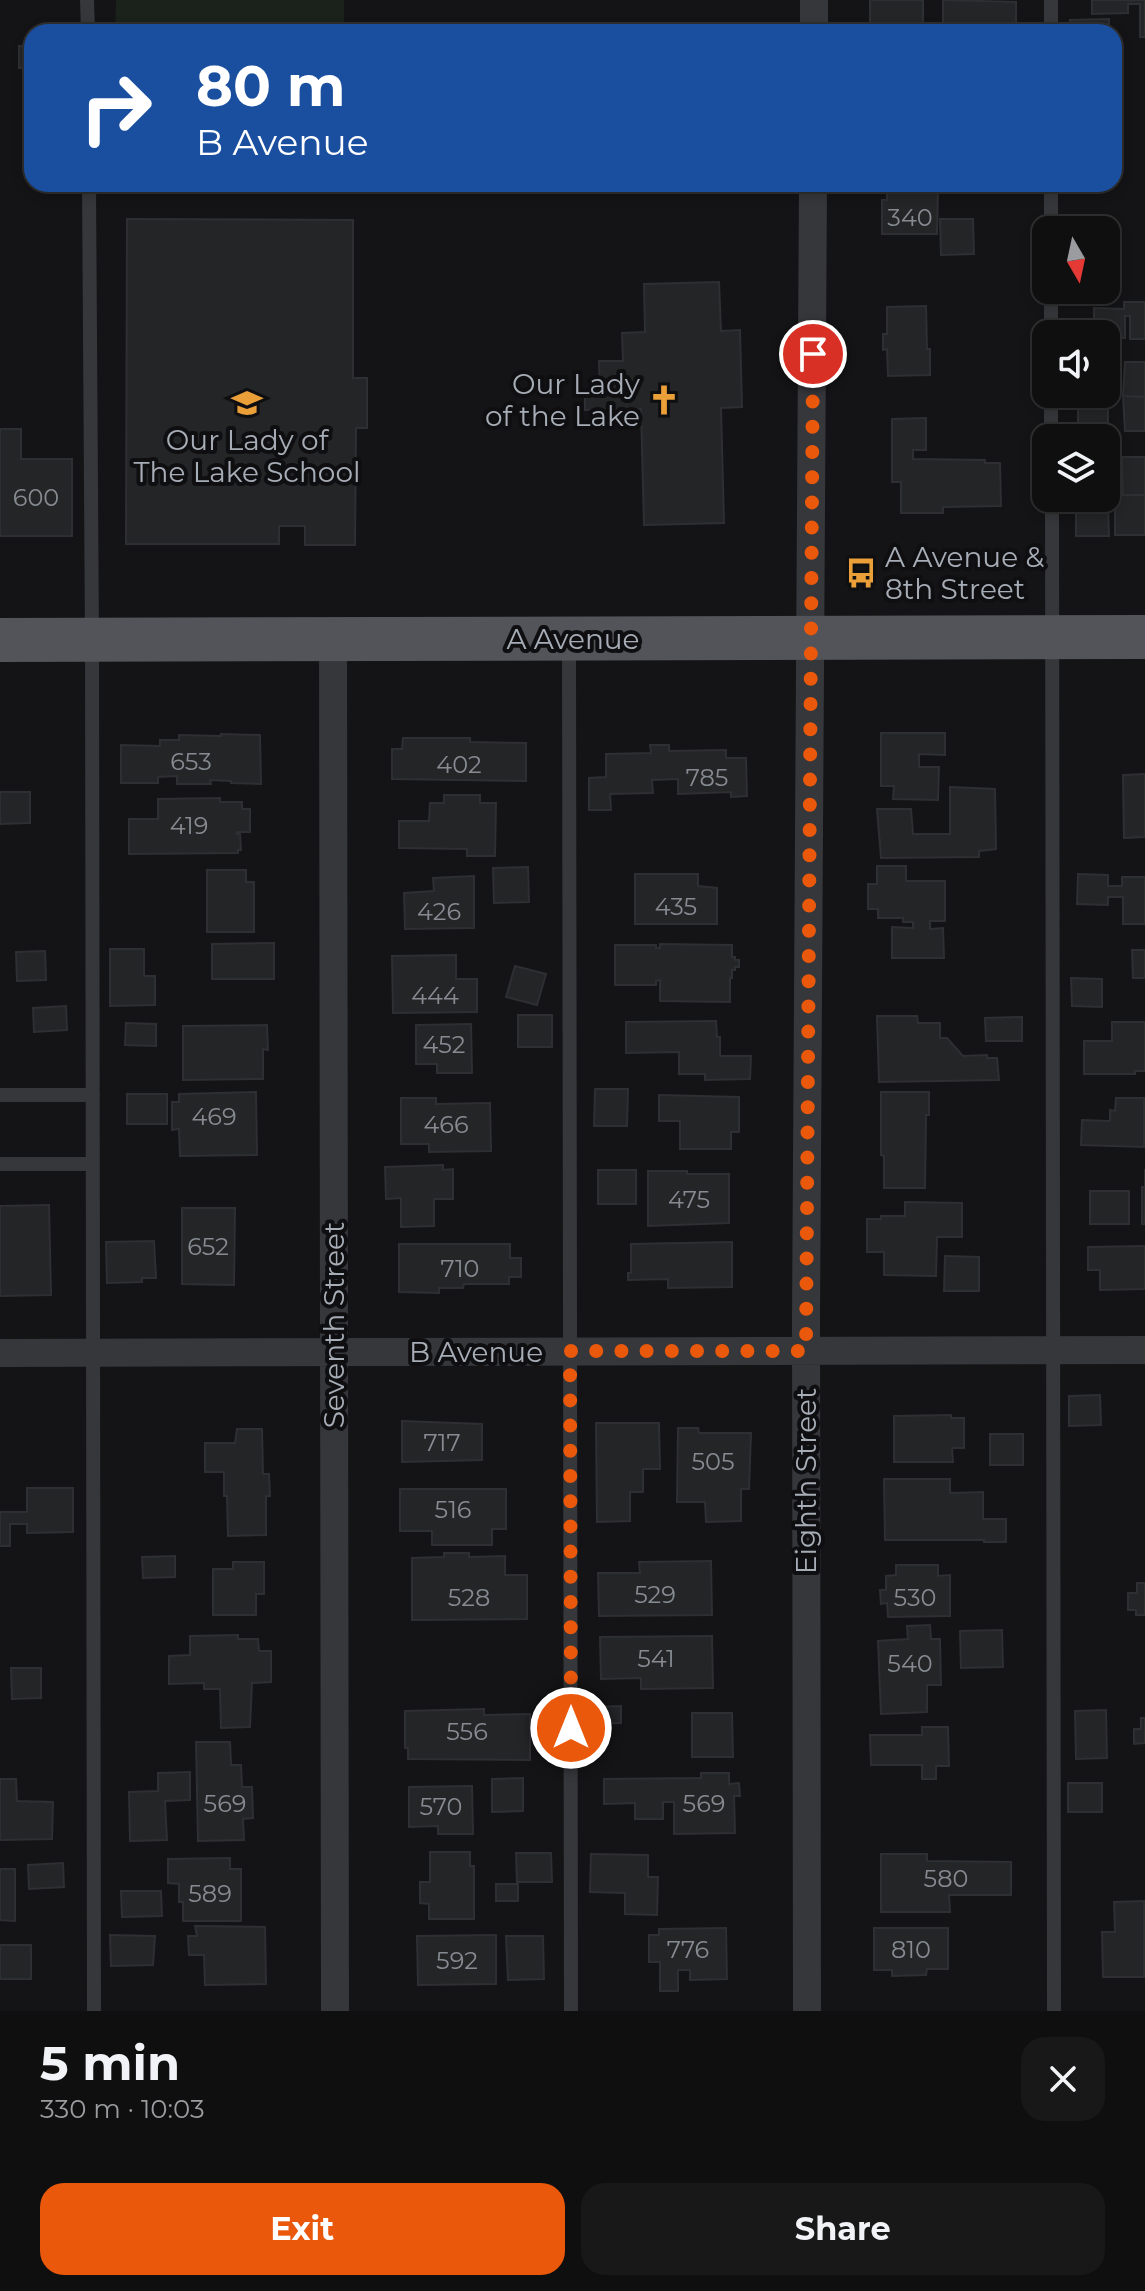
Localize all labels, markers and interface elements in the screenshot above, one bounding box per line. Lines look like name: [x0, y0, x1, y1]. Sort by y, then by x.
text: 80 m: [196, 52, 346, 120]
icon: right: [64, 56, 168, 160]
text: B Avenue: [196, 120, 368, 164]
house number: 340: [887, 203, 933, 232]
north arrow: [1032, 216, 1120, 304]
map controls: [1032, 216, 1120, 512]
pin: [779, 320, 847, 388]
button: sound: [1032, 320, 1120, 408]
icon: arrive: [791, 332, 835, 376]
place label: Our Lady of the Lake: [485, 367, 641, 433]
church icon: Our Lady of the Lake: [647, 383, 681, 417]
school or university icon: Our Lady of The Lake School: [230, 386, 264, 420]
place label: Our Lady of The Lake School: [133, 423, 361, 489]
button: layers: [1032, 424, 1120, 512]
house number: 600: [13, 483, 59, 512]
place label: A Avenue & 8th Street: [885, 540, 1044, 606]
bus stop icon: A Avenue & 8th Street: [844, 556, 878, 590]
street label: A Avenue: [506, 622, 640, 656]
house number: 653: [170, 747, 212, 776]
house number: 402: [436, 750, 482, 779]
house number: 785: [686, 763, 728, 792]
house number: 419: [170, 811, 208, 840]
house number: 435: [655, 892, 697, 921]
house number: 426: [417, 897, 461, 926]
house number: 444: [411, 981, 459, 1010]
house number: 452: [423, 1030, 465, 1059]
house number: 469: [191, 1102, 237, 1131]
house number: 466: [423, 1110, 469, 1139]
house number: 475: [668, 1185, 710, 1214]
street label: Seventh Street: [317, 1222, 351, 1428]
house number: 652: [187, 1232, 229, 1261]
house number: 710: [441, 1254, 479, 1283]
street label: B Avenue: [409, 1335, 543, 1369]
street label: Eighth Street: [789, 1388, 823, 1574]
house number: 717: [423, 1428, 461, 1457]
house number: 505: [691, 1447, 735, 1476]
house number: 516: [435, 1495, 471, 1524]
house number: 529: [634, 1580, 676, 1609]
house number: 528: [448, 1583, 490, 1612]
house number: 530: [894, 1583, 936, 1612]
house number: 541: [637, 1644, 675, 1673]
house number: 540: [887, 1649, 933, 1678]
position arrow: [529, 1686, 613, 1770]
house number: 556: [446, 1717, 488, 1746]
house number: 569: [204, 1789, 246, 1818]
house number: 569: [683, 1789, 725, 1818]
house number: 570: [420, 1792, 462, 1821]
house number: 580: [924, 1864, 968, 1893]
house number: 589: [188, 1879, 232, 1908]
house number: 776: [667, 1935, 709, 1964]
house number: 810: [891, 1935, 931, 1964]
house number: 592: [436, 1946, 478, 1975]
text: 5 min: [40, 2034, 180, 2092]
button: close: [1021, 2037, 1105, 2121]
text: 330 m · 10:03: [40, 2093, 205, 2125]
button: Exit: [40, 2183, 565, 2275]
button: Share: [581, 2183, 1105, 2275]

